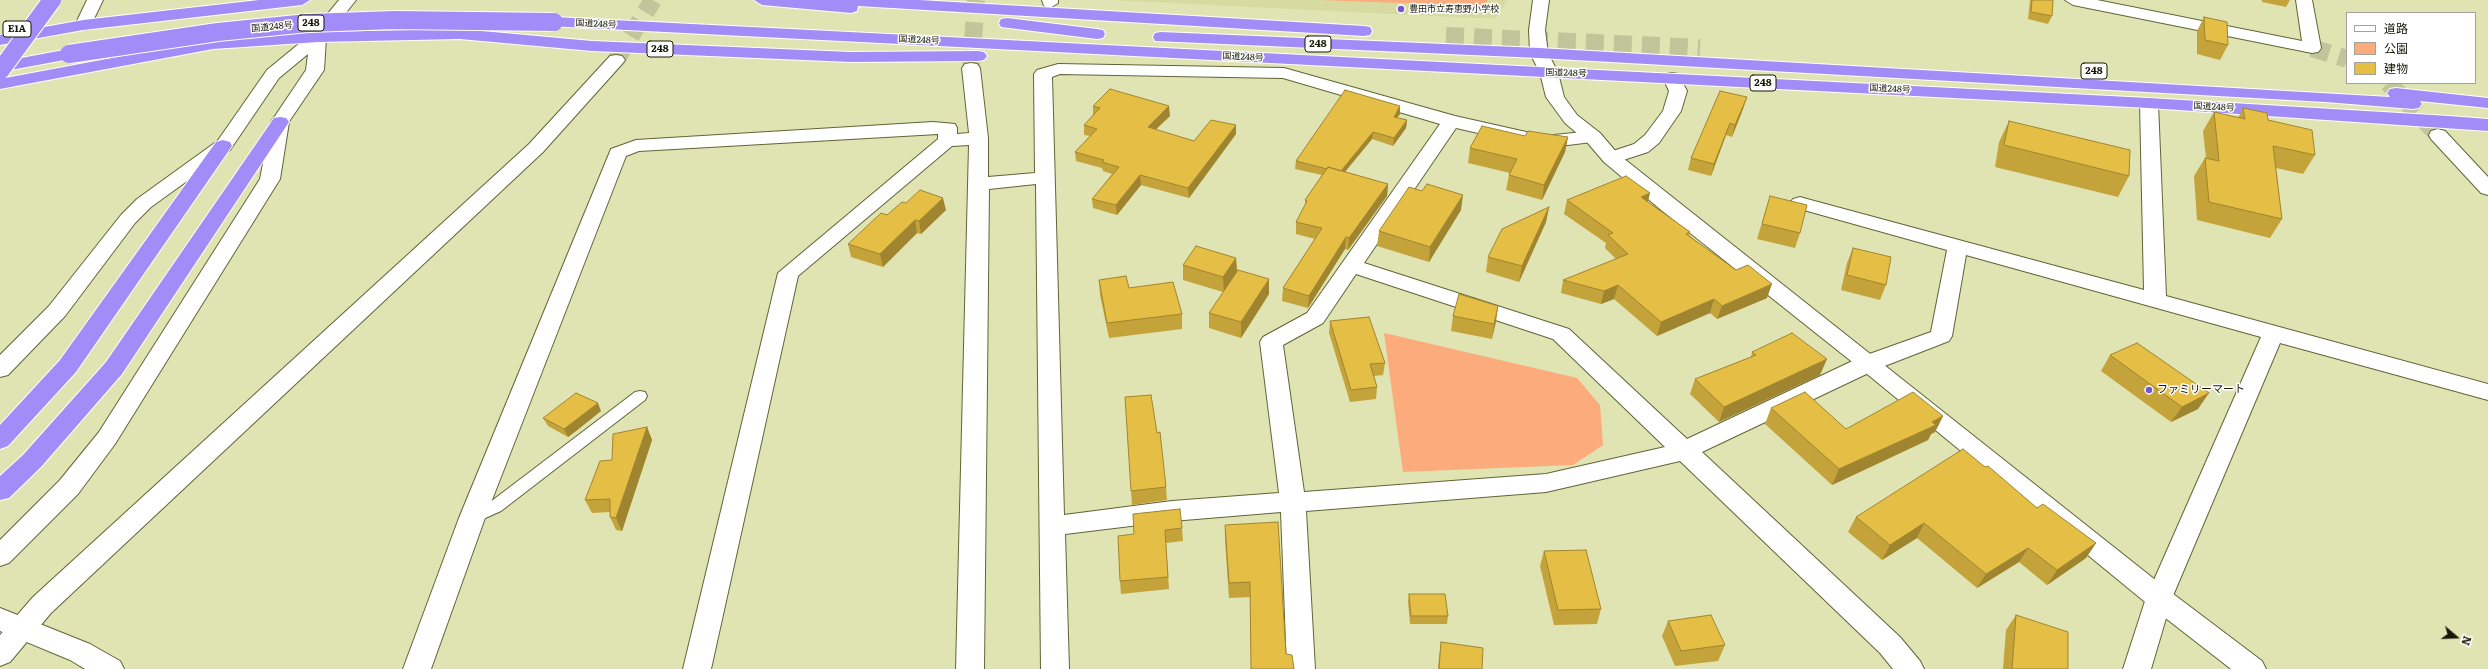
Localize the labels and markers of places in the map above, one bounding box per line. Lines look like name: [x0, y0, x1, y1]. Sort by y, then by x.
marker: 豊田市立寿恵野小学校: [1396, 4, 1406, 14]
place label: 豊田市立寿恵野小学校: [1409, 4, 1499, 14]
place label: ファミリーマート: [2157, 383, 2245, 397]
marker: ファミリーマート: [2144, 385, 2154, 395]

